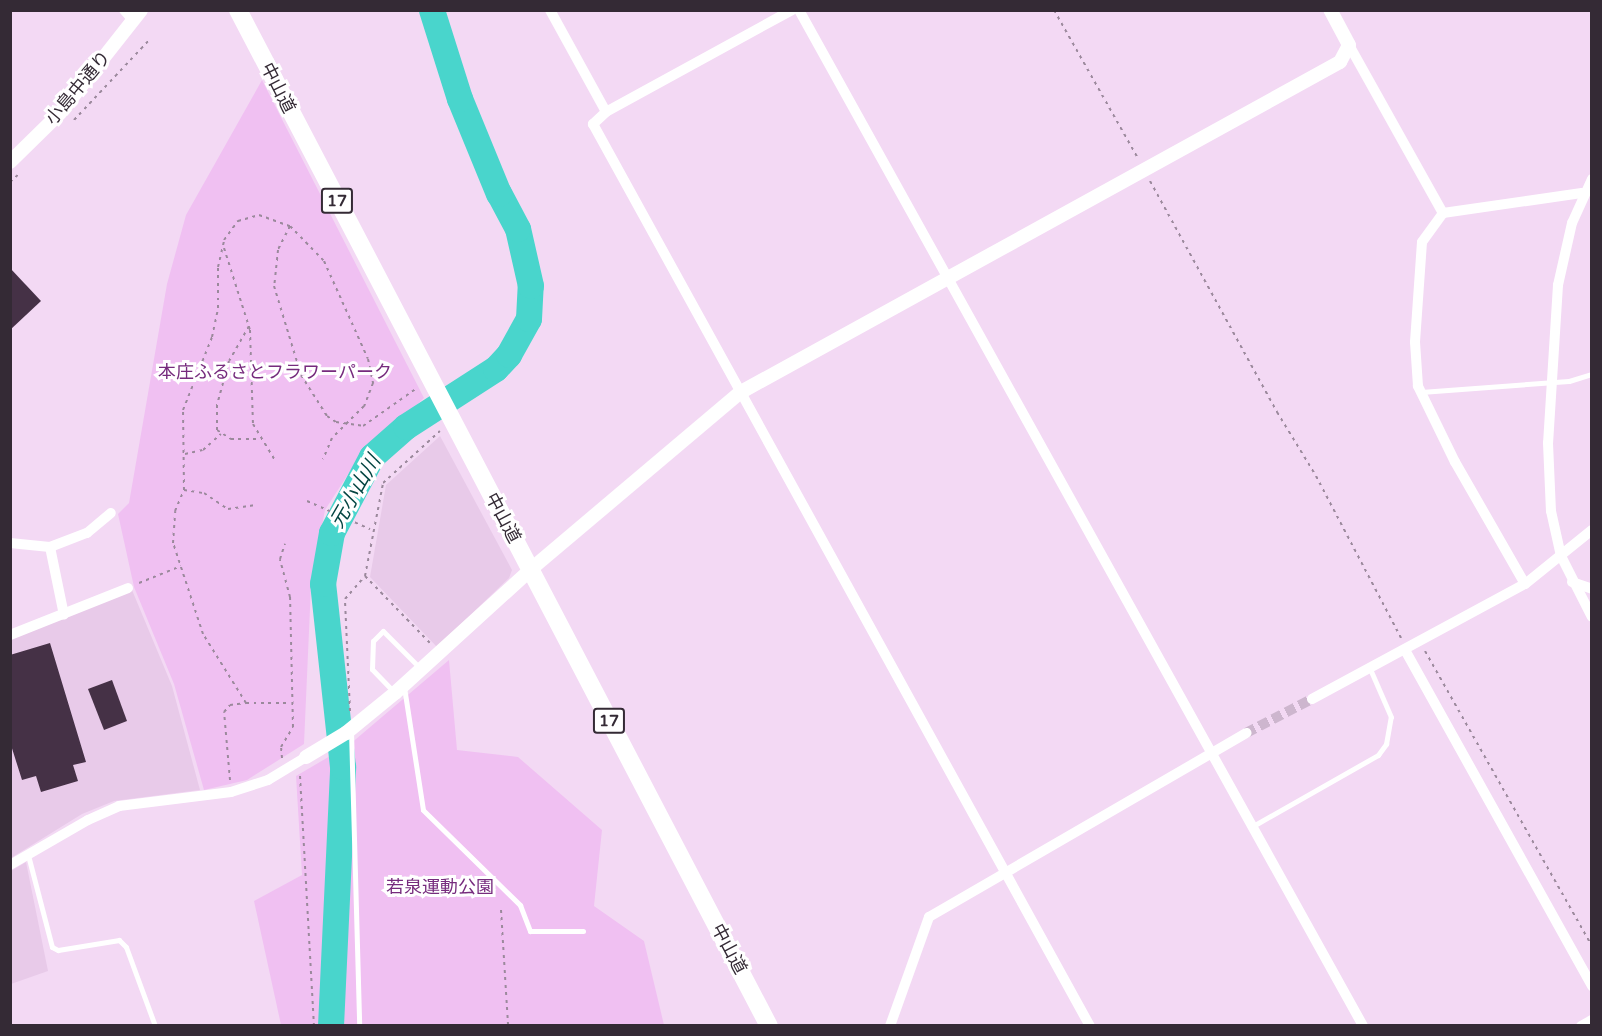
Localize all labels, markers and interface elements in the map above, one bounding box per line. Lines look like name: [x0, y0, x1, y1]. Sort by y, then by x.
street label: 小島中通り: [41, 47, 115, 129]
street label: 中山道: [256, 59, 300, 117]
road number: 17: [320, 188, 354, 214]
park label: 本庄ふるさとフラワーパーク: [158, 361, 392, 383]
water label: 元小山川: [326, 451, 386, 533]
street label: 中山道: [481, 489, 525, 547]
road number: 17: [592, 708, 626, 734]
park label: 若泉運動公園: [386, 876, 494, 898]
street label: 中山道: [707, 920, 751, 978]

